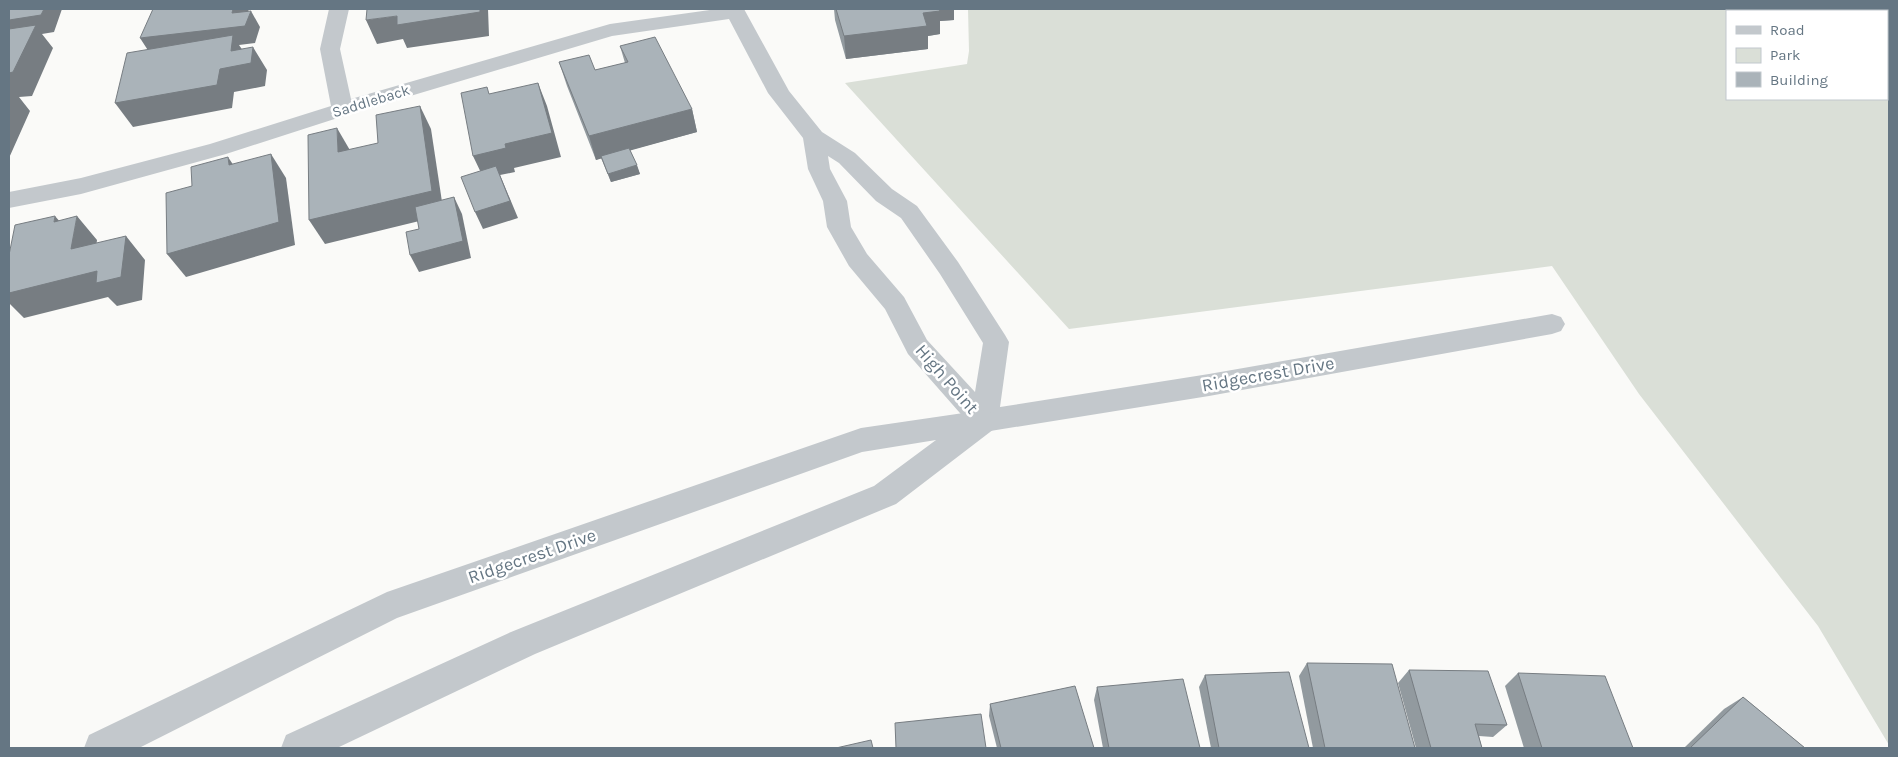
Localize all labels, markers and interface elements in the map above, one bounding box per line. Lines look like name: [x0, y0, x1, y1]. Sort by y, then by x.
legend: [1726, 10, 1888, 100]
text: Road: [1770, 21, 1805, 39]
text: Park: [1770, 46, 1800, 64]
text: Building: [1770, 71, 1828, 89]
street label: Saddleback: [330, 81, 412, 121]
street label: High Point: [911, 340, 983, 419]
street label: Ridgecrest Drive: [1200, 352, 1336, 396]
street label: Ridgecrest Drive: [465, 524, 599, 588]

